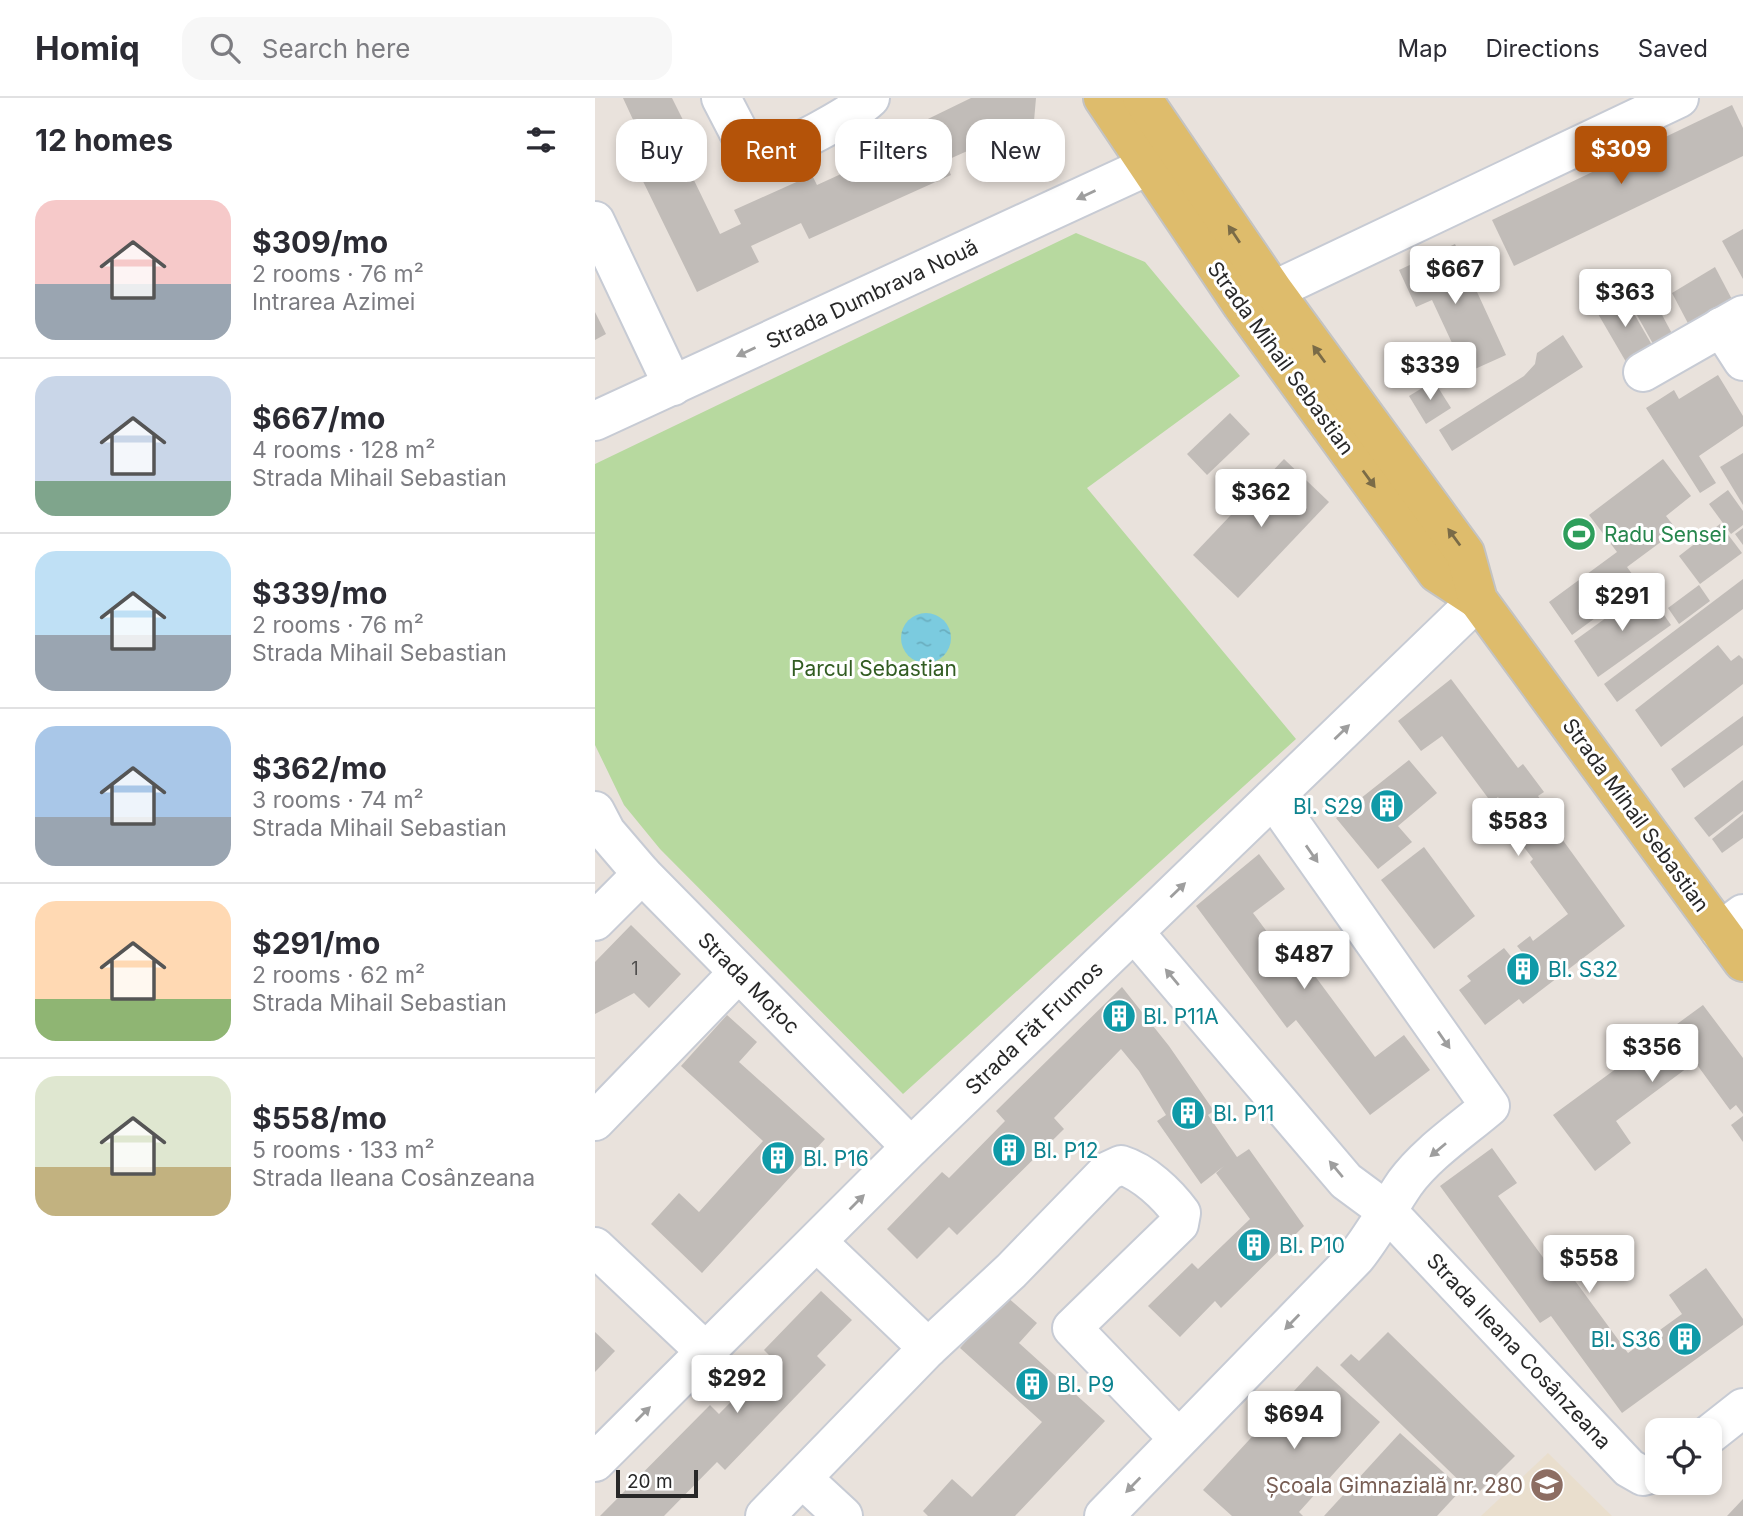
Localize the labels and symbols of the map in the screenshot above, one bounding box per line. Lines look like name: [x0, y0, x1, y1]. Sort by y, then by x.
pin: $309: [1580, 126, 1662, 186]
one-way arrow: [1076, 189, 1096, 201]
one-way arrow: [1227, 225, 1241, 243]
street label: Strada Dumbrava Nouă: [762, 234, 982, 354]
pin: $667: [1414, 246, 1496, 306]
street label: Strada Mihail Sebastian: [1202, 256, 1360, 460]
pin: $363: [1584, 270, 1666, 329]
pin: $339: [1389, 342, 1471, 402]
one-way arrow: [1313, 345, 1327, 363]
one-way arrow: [736, 346, 756, 358]
pin: $362: [1220, 470, 1302, 529]
one-way arrow: [1362, 470, 1376, 488]
sports icon: Radu Sensei: [1560, 515, 1598, 553]
place label: Radu Sensei: [1604, 522, 1727, 547]
one-way arrow: [1447, 528, 1461, 546]
pin: $291: [1581, 574, 1663, 633]
park label: Parcul Sebastian: [791, 656, 957, 681]
street label: Strada Mihail Sebastian: [1557, 713, 1715, 917]
one-way arrow: [1333, 723, 1350, 740]
building icon: Bl. S29: [1368, 787, 1406, 825]
place label: Bl. S29: [1293, 794, 1363, 819]
pin: $583: [1477, 798, 1559, 858]
one-way arrow: [1305, 845, 1319, 863]
one-way arrow: [1169, 882, 1186, 898]
street label: Strada Moțoc: [693, 927, 805, 1039]
pin: $487: [1263, 932, 1345, 991]
building icon: Bl. S32: [1504, 950, 1542, 988]
street label: Strada Făt Frumos: [960, 956, 1108, 1100]
place label: Bl. S32: [1548, 957, 1618, 982]
house number: 1: [631, 958, 639, 979]
one-way arrow: [1165, 968, 1180, 986]
building icon: Bl. P11A: [1100, 997, 1138, 1035]
place label: Bl. P11A: [1143, 1004, 1219, 1029]
pin: $356: [1611, 1024, 1693, 1084]
one-way arrow: [1436, 1031, 1450, 1049]
building icon: Bl. P11: [1169, 1094, 1207, 1132]
place label: Bl. P11: [1213, 1101, 1274, 1126]
building icon: Bl. P12: [990, 1131, 1028, 1169]
place label: Bl. P12: [1033, 1138, 1099, 1163]
building icon: Bl. P16: [759, 1139, 797, 1177]
one-way arrow: [1429, 1142, 1447, 1157]
place label: Bl. P16: [803, 1146, 869, 1171]
one-way arrow: [1328, 1160, 1344, 1178]
one-way arrow: [848, 1193, 865, 1210]
building icon: Bl. P10: [1235, 1226, 1273, 1264]
place label: Bl. P10: [1279, 1233, 1345, 1258]
pin: $558: [1548, 1236, 1630, 1295]
street label: Strada Ileana Cosânzeana: [1422, 1248, 1616, 1454]
one-way arrow: [1284, 1313, 1300, 1330]
building icon: Bl. S36: [1666, 1320, 1704, 1358]
place label: Bl. S36: [1591, 1327, 1661, 1352]
pin: $292: [696, 1356, 778, 1415]
building icon: Bl. P9: [1013, 1365, 1051, 1403]
place label: Bl. P9: [1057, 1372, 1114, 1397]
pin: $694: [1253, 1392, 1335, 1451]
one-way arrow: [635, 1406, 651, 1423]
school or university icon: Școala Gimnazială nr. 280: [1528, 1466, 1566, 1504]
scale bar: [616, 1467, 698, 1499]
place label: Școala Gimnazială nr. 280: [1266, 1473, 1523, 1498]
one-way arrow: [1126, 1476, 1142, 1493]

